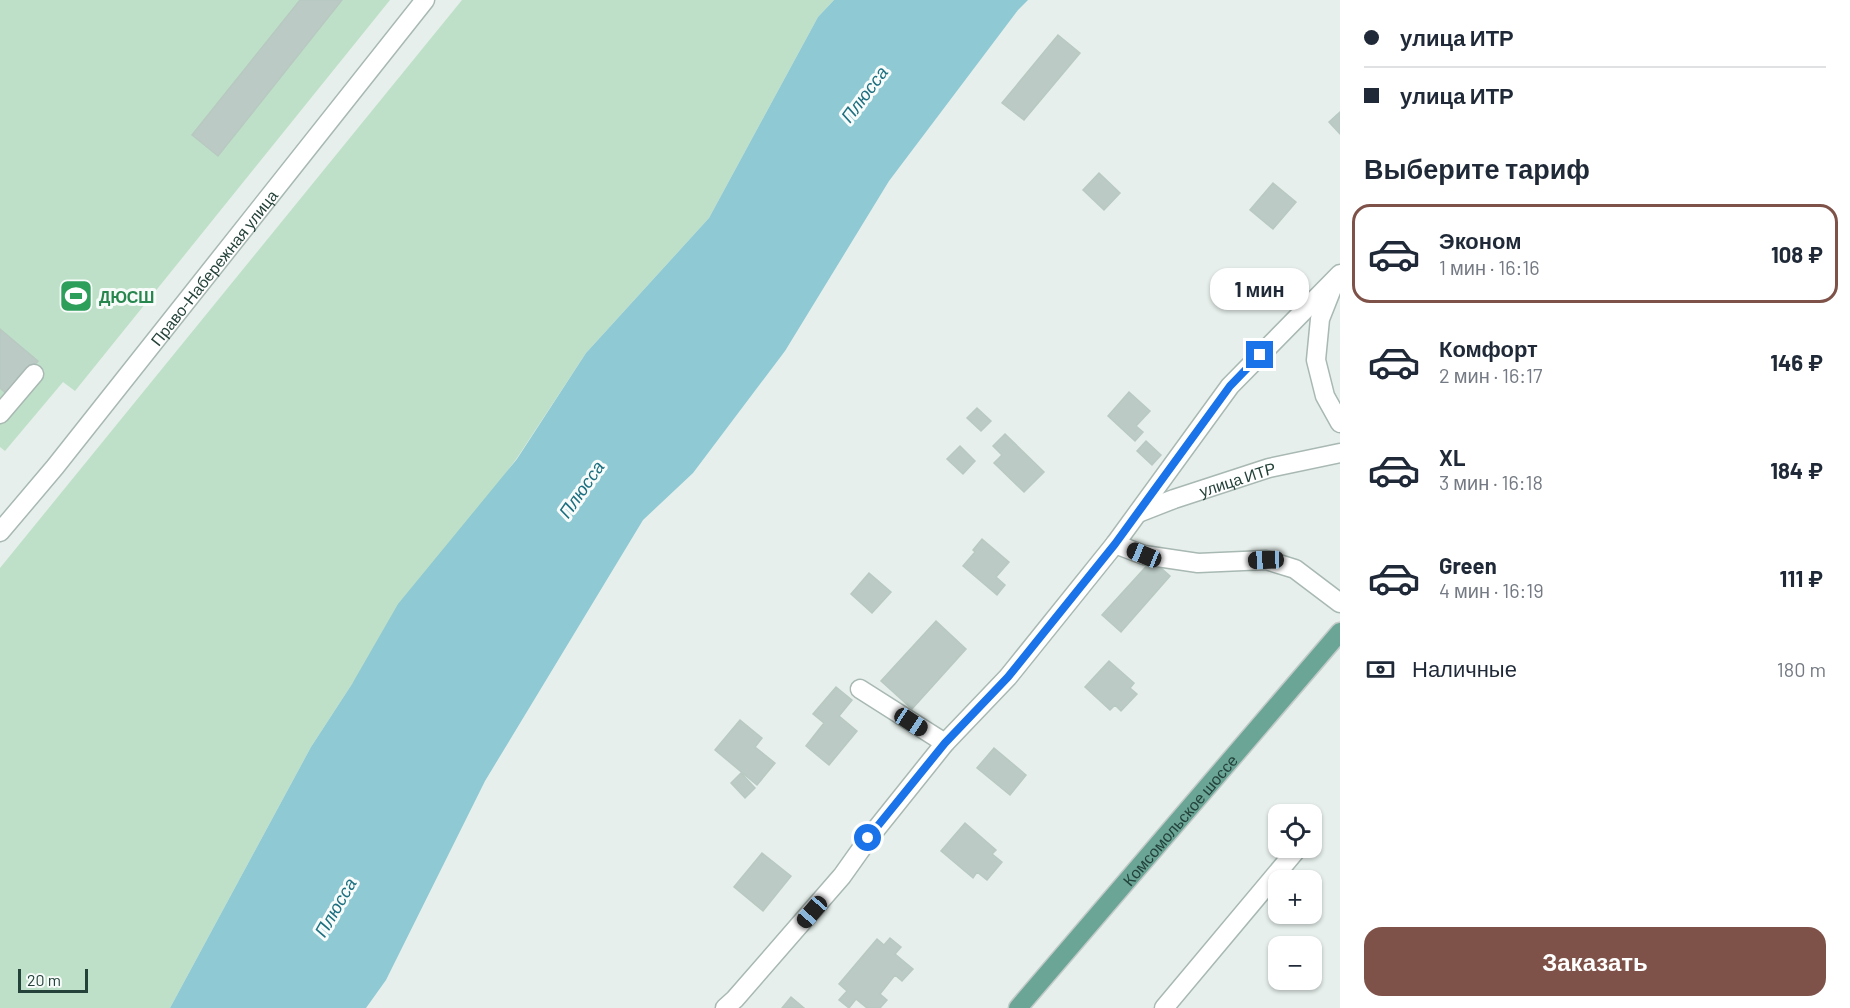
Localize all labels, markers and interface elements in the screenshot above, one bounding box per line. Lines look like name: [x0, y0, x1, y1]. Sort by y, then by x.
text: улица ИТР: [1400, 24, 1514, 50]
water label: Плюсса: [836, 62, 892, 126]
text: улица ИТР: [1400, 82, 1514, 108]
text: Выберите тариф: [1364, 152, 1590, 184]
street label: Право-Набережная улица: [146, 186, 281, 349]
icon: car: [1367, 227, 1421, 281]
text: Эконом: [1439, 227, 1522, 253]
text: 108 ₽: [1771, 241, 1823, 267]
text: 1 мин · 16:16: [1439, 255, 1540, 279]
callout: 1 мин: [1210, 268, 1310, 310]
text: 1 мин: [1234, 277, 1285, 301]
sports icon: ДЮСШ: [58, 278, 94, 314]
place label: ДЮСШ: [99, 287, 154, 306]
icon: car: [1367, 335, 1421, 389]
text: Комфорт: [1439, 335, 1538, 361]
route end: [1246, 341, 1273, 368]
text: 146 ₽: [1770, 349, 1823, 375]
text: 2 мин · 16:17: [1439, 363, 1542, 387]
icon: car: [1367, 443, 1421, 497]
text: XL: [1439, 444, 1465, 470]
water label: Плюсса: [553, 456, 609, 522]
street label: улица ИТР: [1197, 457, 1277, 500]
text: 184 ₽: [1770, 457, 1823, 483]
text: 3 мин · 16:18: [1439, 470, 1543, 494]
car: [1124, 540, 1164, 570]
car: [1248, 550, 1284, 570]
icon: car: [1367, 551, 1421, 605]
text: Green: [1439, 552, 1497, 578]
text: 111 ₽: [1780, 565, 1823, 591]
text: 4 мин · 16:19: [1439, 578, 1544, 602]
icon: cash: [1364, 653, 1397, 686]
text: Наличные: [1412, 655, 1517, 681]
text: 180 m: [1777, 657, 1826, 681]
car: [891, 705, 931, 739]
street label: Комсомольское шоссе: [1118, 750, 1241, 889]
map controls: [1268, 804, 1322, 990]
button: locate: [1268, 804, 1322, 858]
route start: [854, 824, 881, 851]
button: +: [1268, 870, 1322, 924]
water label: Плюсса: [309, 873, 361, 941]
car: [793, 893, 831, 931]
button: Заказать: [1364, 927, 1826, 996]
button: −: [1268, 936, 1322, 990]
scale bar: [18, 966, 88, 994]
text: 20 m: [27, 970, 61, 989]

